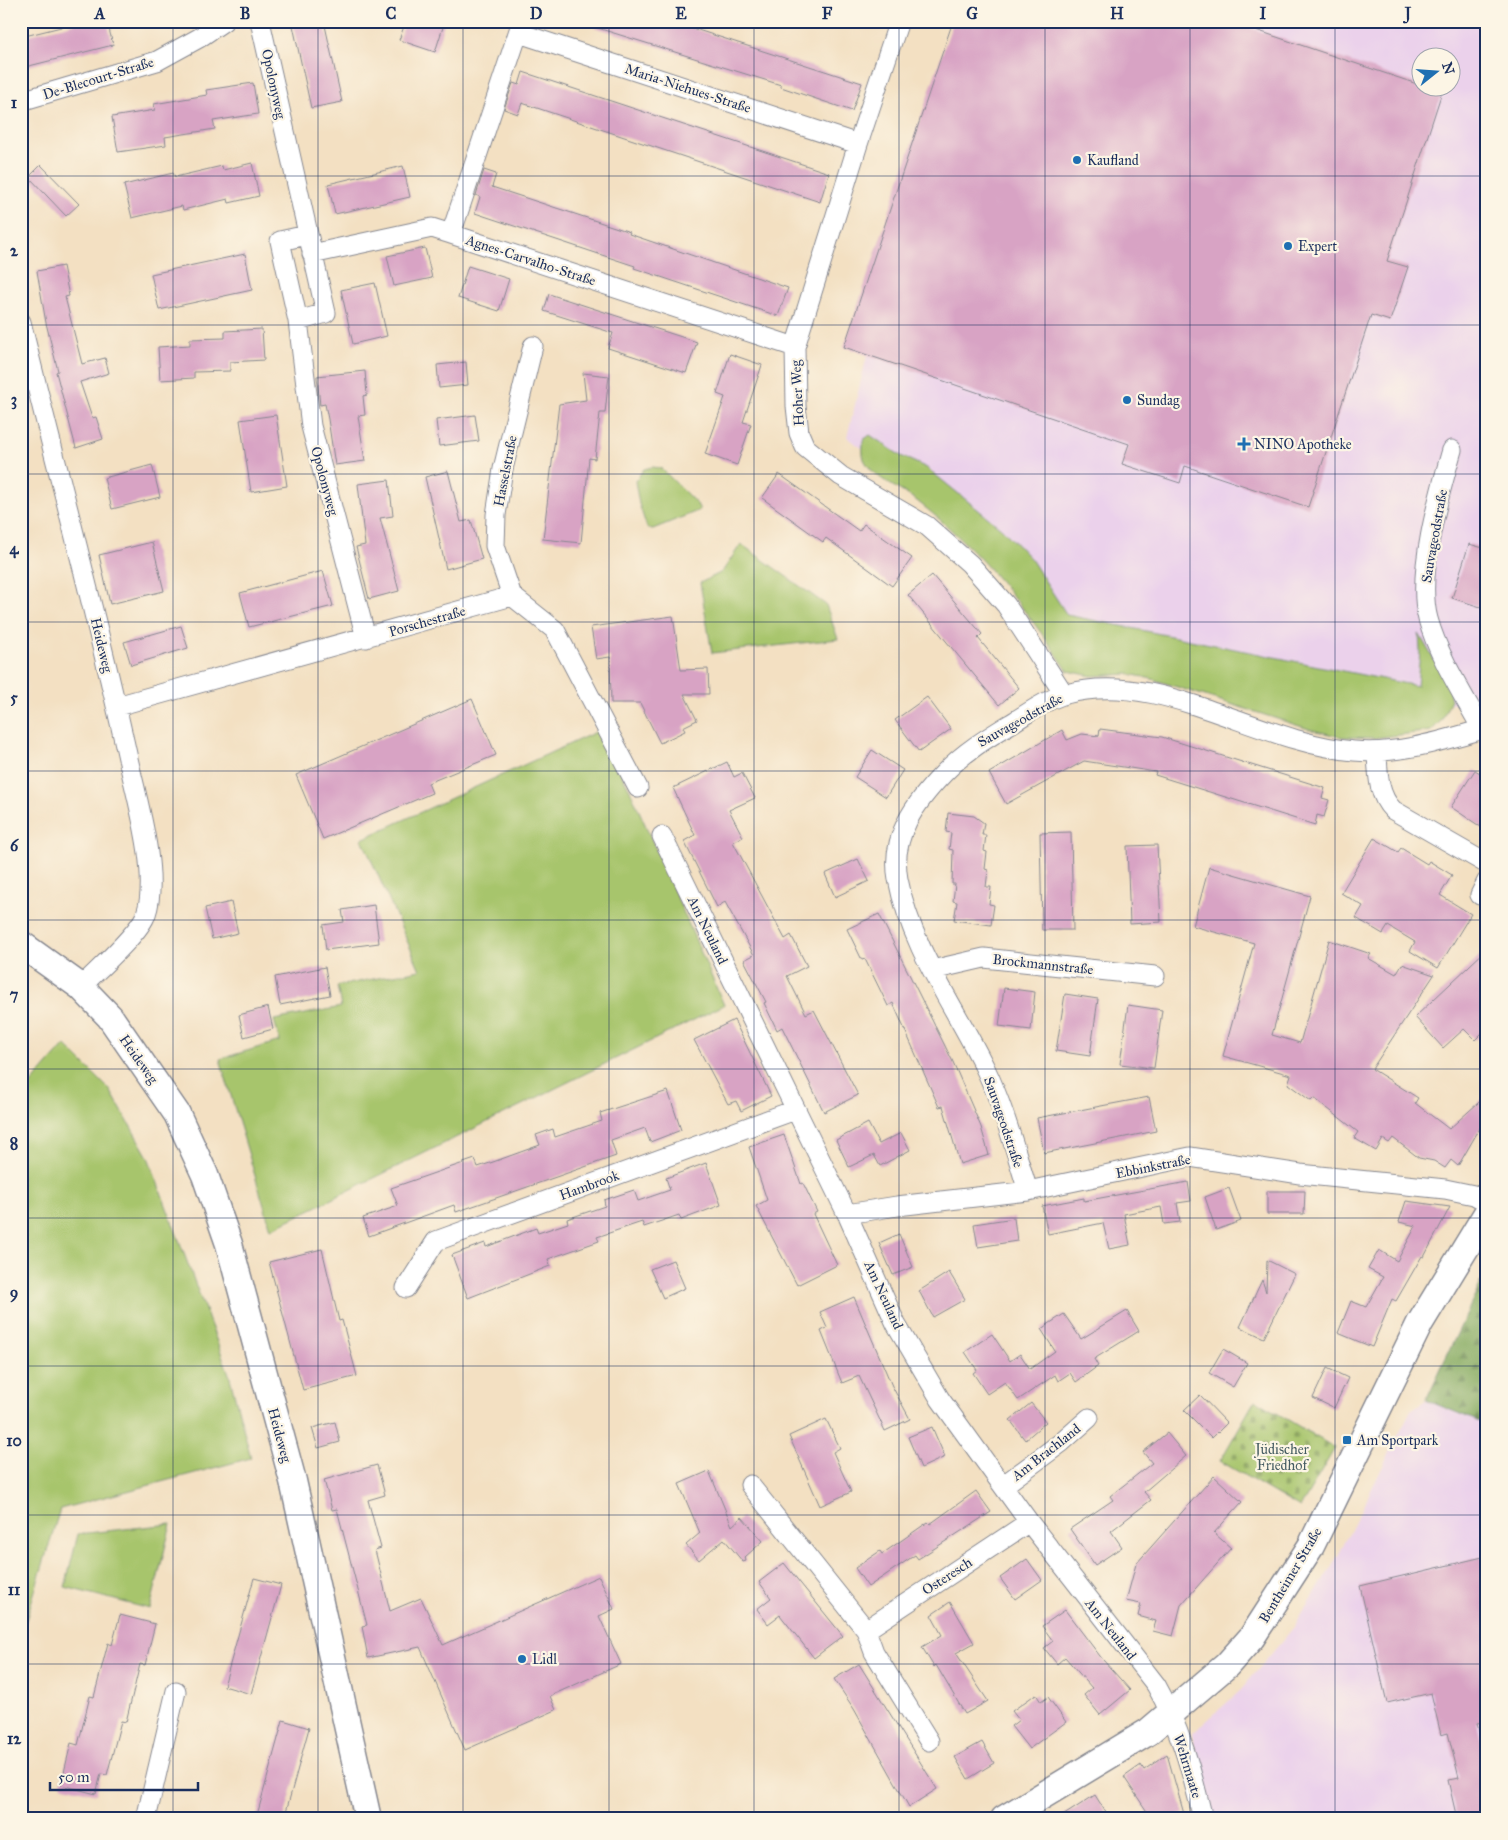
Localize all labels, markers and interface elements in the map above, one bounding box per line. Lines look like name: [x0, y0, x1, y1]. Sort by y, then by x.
text: A: [94, 4, 106, 23]
text: B: [240, 4, 250, 23]
text: C: [386, 4, 397, 23]
text: D: [530, 4, 543, 23]
text: E: [675, 4, 687, 23]
text: F: [822, 4, 833, 23]
text: G: [966, 4, 978, 23]
text: H: [1110, 4, 1124, 23]
text: I: [1260, 4, 1267, 23]
text: J: [1403, 4, 1412, 24]
street label: Opolonyweg: [258, 48, 289, 121]
north arrow: [1410, 48, 1460, 98]
street label: De-Blecourt-Straße: [41, 53, 156, 103]
street label: Maria-Niehues-Straße: [623, 60, 753, 117]
text: N: [1438, 60, 1458, 77]
text: 1: [11, 93, 18, 112]
place label: Kaufland: [1087, 152, 1139, 169]
marker: Kaufland: [1071, 154, 1083, 166]
street label: Agnes-Carvalho-Straße: [463, 231, 598, 290]
place label: Expert: [1298, 238, 1337, 255]
marker: Expert: [1282, 240, 1294, 252]
text: 2: [10, 241, 19, 260]
street label: Hoher Weg: [787, 359, 808, 426]
text: 3: [11, 390, 17, 410]
place label: Sundag: [1137, 392, 1180, 409]
marker: Sundag: [1121, 394, 1133, 406]
street label: Hasselstraße: [490, 434, 521, 508]
place label: NINO Apotheke: [1254, 436, 1352, 453]
marker: NINO Apotheke: [1238, 438, 1250, 450]
street label: Opolonyweg: [307, 445, 342, 518]
street label: Sauvageodstraße: [1418, 488, 1451, 584]
text: 4: [10, 539, 20, 559]
street label: Porschestraße: [387, 602, 468, 641]
street label: Heideweg: [87, 616, 116, 675]
text: 5: [10, 688, 18, 707]
street label: Sauvageodstraße: [975, 690, 1066, 751]
text: 6: [10, 836, 19, 855]
street label: Am Neuland: [683, 893, 731, 967]
street label: Brockmannstraße: [992, 951, 1094, 978]
text: 7: [10, 985, 19, 1004]
street label: Heideweg: [116, 1032, 162, 1087]
street label: Sauvageodstraße: [980, 1075, 1027, 1170]
text: 8: [10, 1134, 18, 1153]
street label: Ebbinkstraße: [1114, 1151, 1192, 1182]
street label: Hambrook: [557, 1167, 622, 1204]
street label: Am Neuland: [860, 1257, 907, 1332]
text: 9: [10, 1283, 18, 1303]
street label: Heideweg: [264, 1406, 295, 1465]
street label: Am Brachland: [1008, 1420, 1084, 1485]
text: 10: [6, 1431, 22, 1450]
place label: Am Sportpark: [1356, 1432, 1439, 1449]
marker: Am Sportpark: [1341, 1434, 1353, 1446]
park label: Jüdischer Friedhof: [1253, 1441, 1310, 1474]
street label: Bentheimer Straße: [1255, 1524, 1326, 1626]
street label: Osteresch: [919, 1554, 976, 1599]
text: 11: [8, 1580, 21, 1599]
street label: Am Neuland: [1081, 1594, 1140, 1663]
place label: Lidl: [532, 1651, 557, 1668]
marker: Lidl: [516, 1653, 528, 1665]
text: 12: [7, 1729, 22, 1748]
street label: Wehrmaate: [1170, 1732, 1205, 1800]
scale bar: [50, 1760, 198, 1792]
text: 50 m: [58, 1768, 90, 1786]

